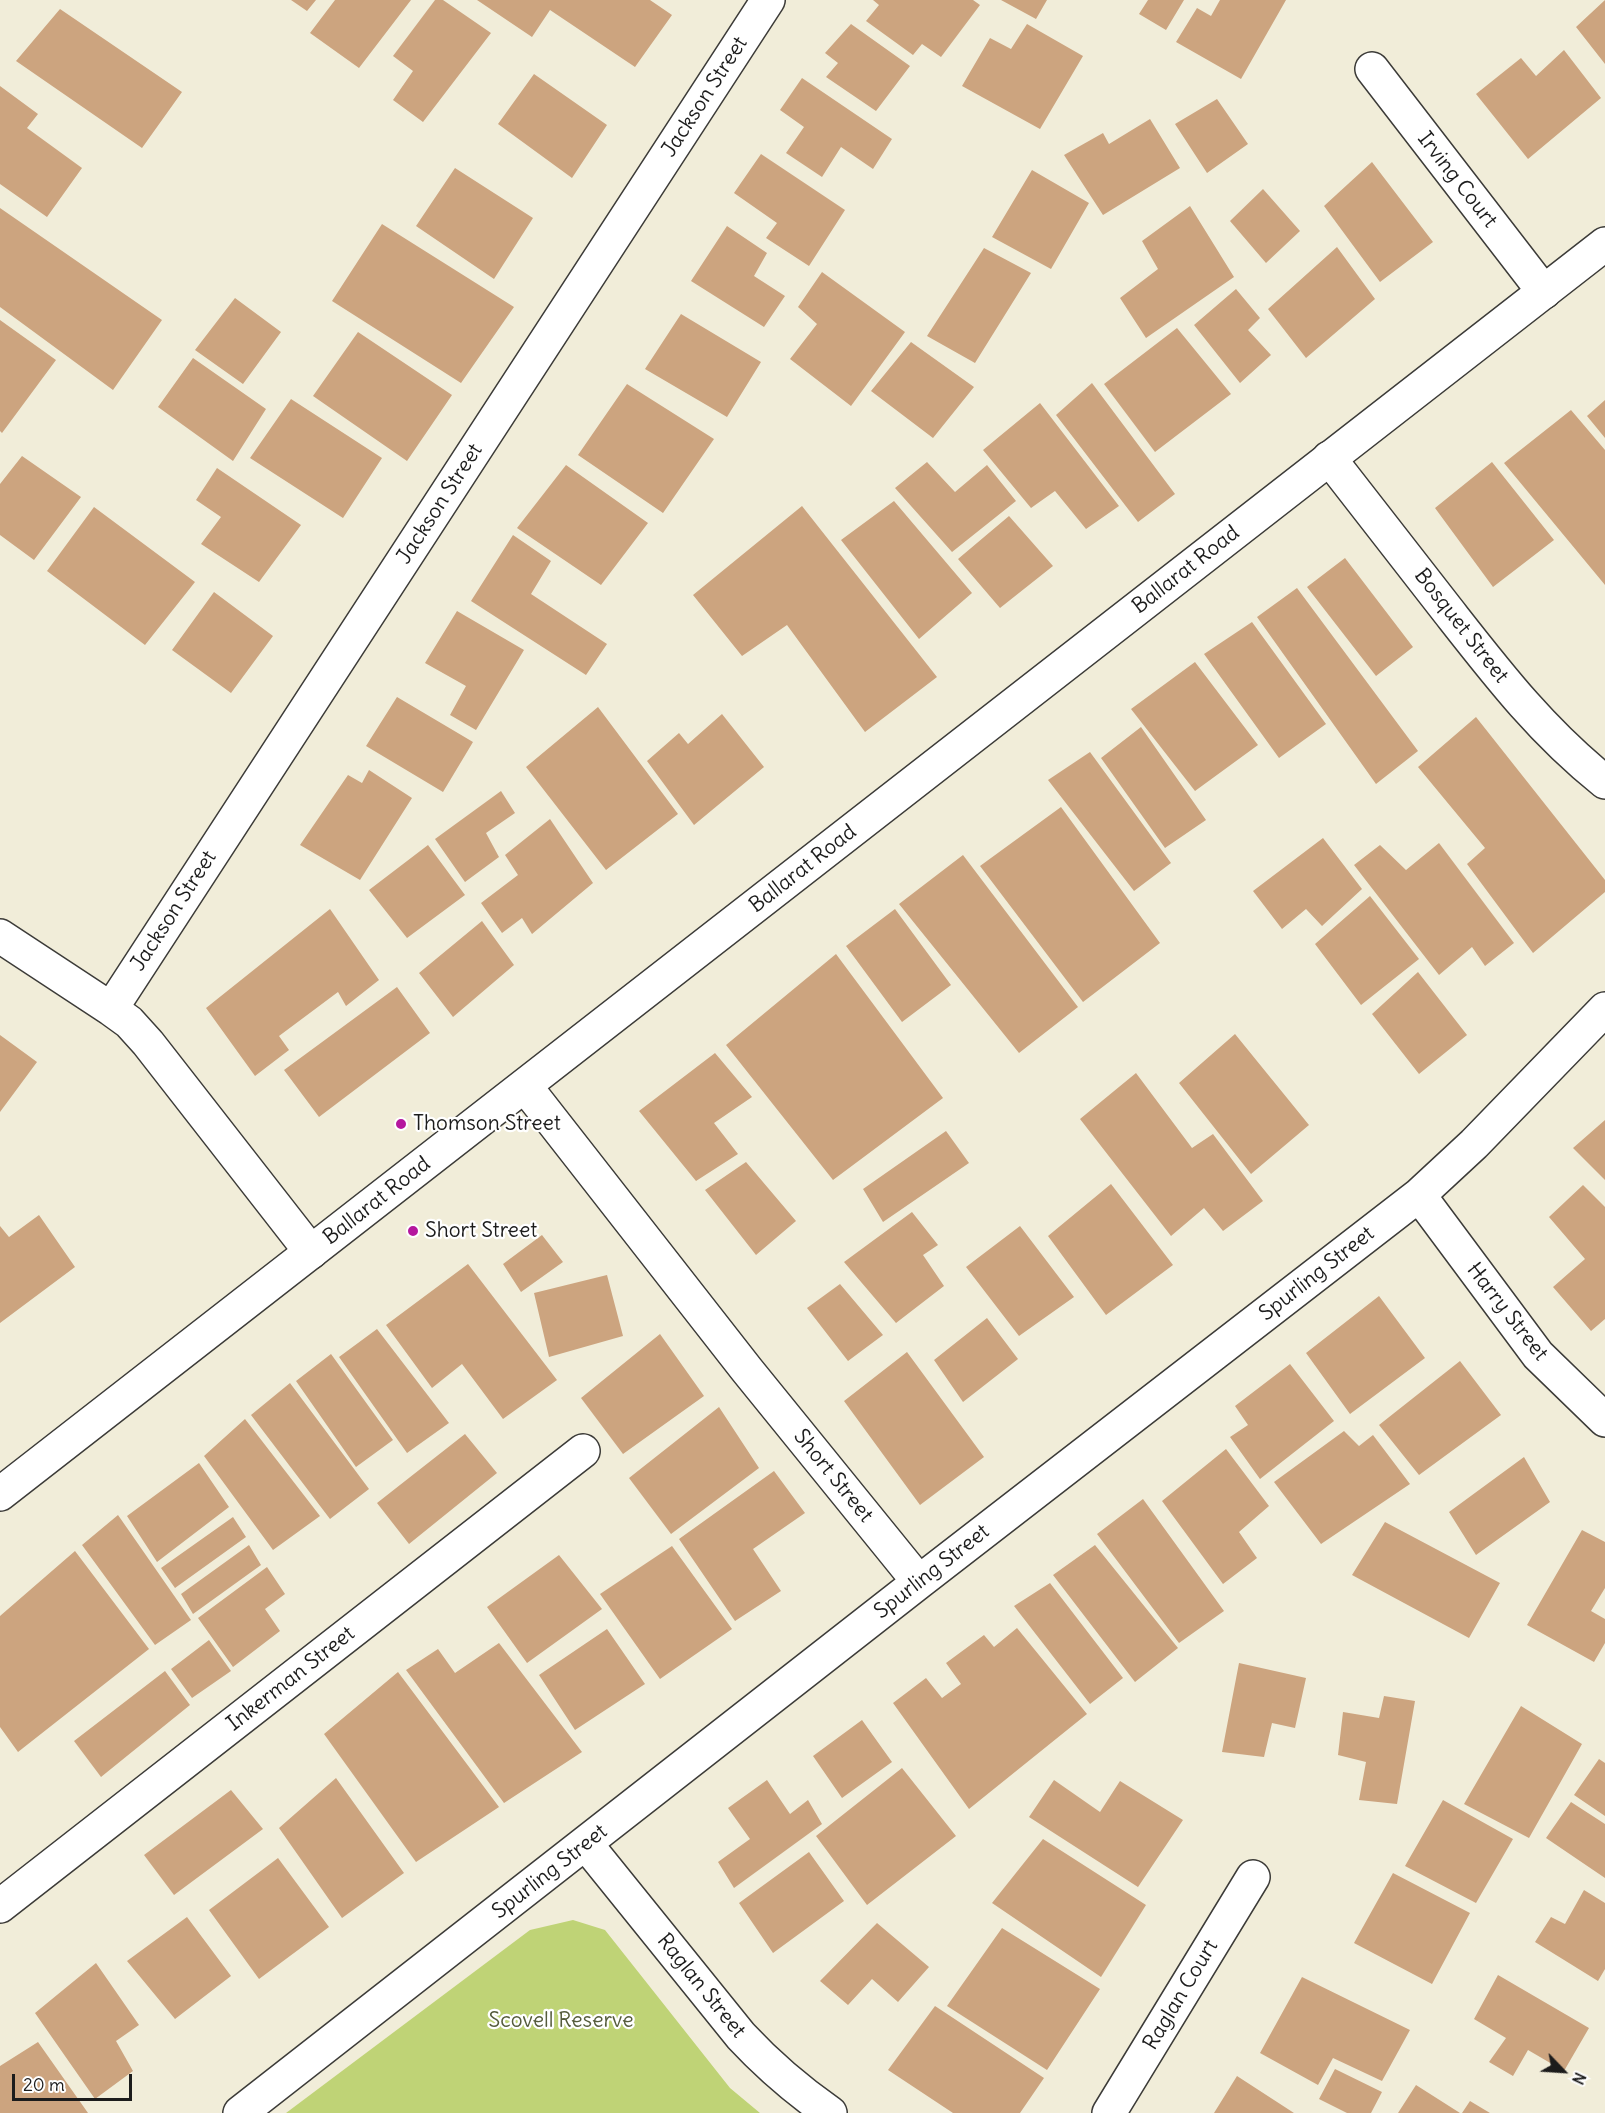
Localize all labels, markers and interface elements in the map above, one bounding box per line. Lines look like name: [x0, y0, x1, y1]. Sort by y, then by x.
street label: Jackson Street: [657, 32, 753, 162]
street label: Irving Court: [1412, 127, 1502, 233]
street label: Jackson Street: [392, 439, 488, 569]
street label: Ballarat Road: [1127, 520, 1245, 620]
street label: Bosquet Street: [1408, 564, 1514, 688]
street label: Ballarat Road: [744, 819, 862, 919]
street label: Jackson Street: [126, 846, 222, 976]
place label: Thomson Street: [413, 1111, 561, 1137]
marker: Thomson Street: [394, 1117, 408, 1131]
street label: Ballarat Road: [318, 1151, 436, 1251]
place label: Short Street: [425, 1218, 537, 1244]
street label: Spurling Street: [1255, 1221, 1379, 1327]
marker: Short Street: [406, 1224, 420, 1238]
street label: Harry Street: [1461, 1258, 1553, 1366]
street label: Short Street: [788, 1424, 878, 1528]
street label: Spurling Street: [870, 1519, 994, 1625]
street label: Inkerman Street: [222, 1621, 360, 1737]
street label: Spurling Street: [488, 1819, 612, 1925]
street label: Raglan Street: [651, 1929, 751, 2043]
street label: Raglan Court: [1138, 1935, 1224, 2055]
park label: Scovell Reserve: [488, 2008, 634, 2034]
north arrow: [1533, 2041, 1593, 2101]
scale bar: [15, 2062, 135, 2100]
text: N: [1568, 2069, 1591, 2088]
text: 20 m: [23, 2073, 65, 2096]

